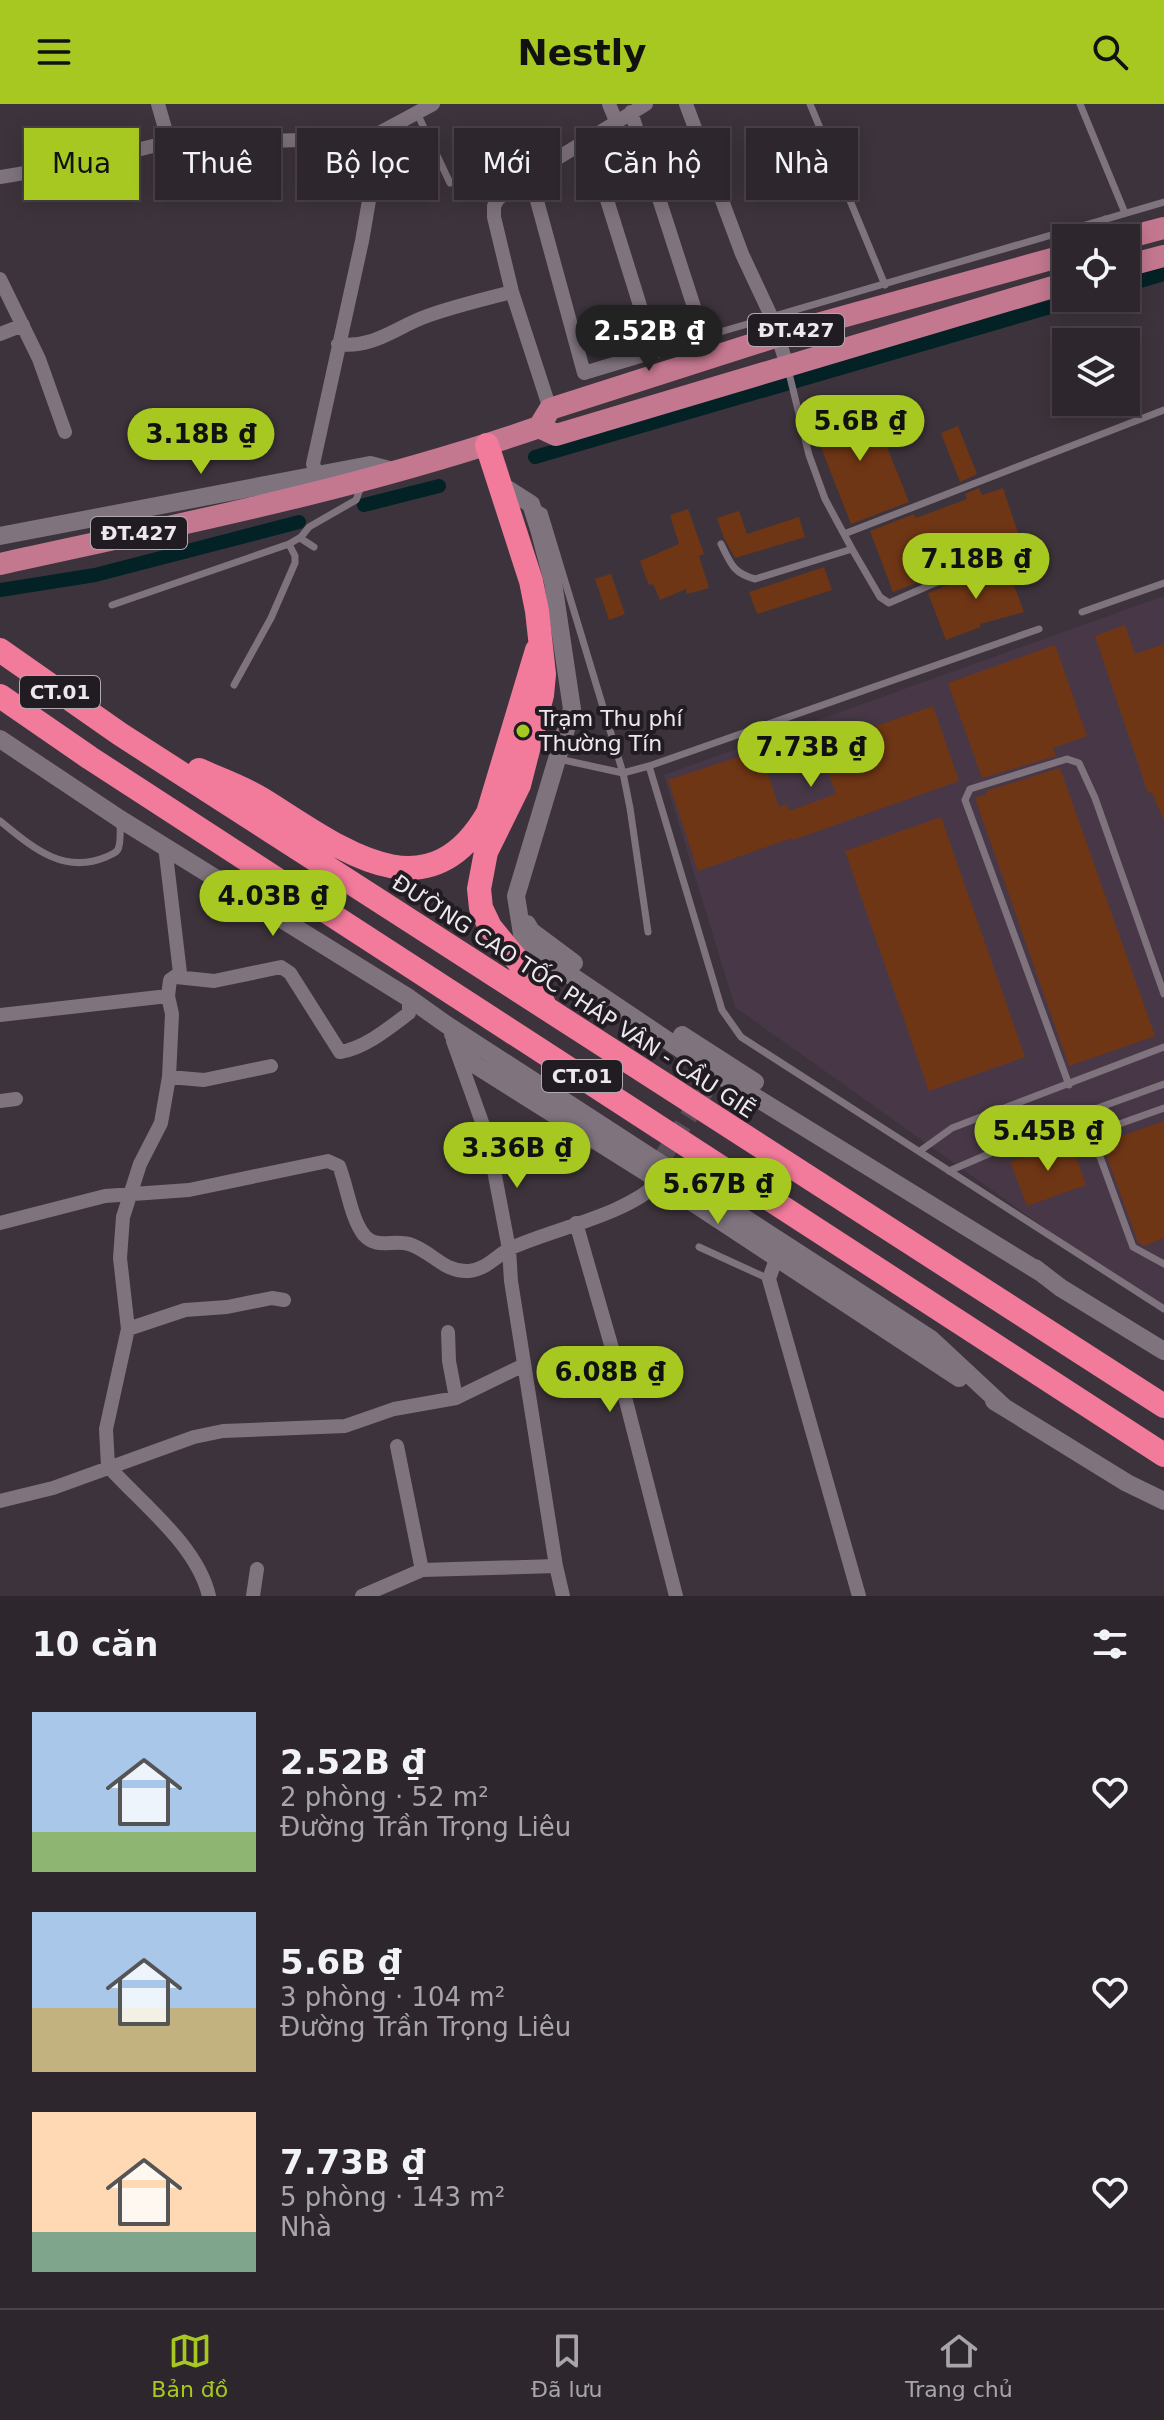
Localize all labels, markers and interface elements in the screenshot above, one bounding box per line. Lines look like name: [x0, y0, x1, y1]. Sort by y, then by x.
icon: menu: [32, 30, 76, 74]
icon: search: [1088, 30, 1132, 74]
text: Nestly: [518, 32, 647, 73]
chip: Mua: [24, 128, 139, 200]
chip: Thuê: [155, 128, 281, 200]
chip: Bộ lọc: [297, 128, 438, 200]
chip: Mới: [454, 128, 560, 200]
chip: Căn hộ: [576, 128, 730, 200]
chip: Nhà: [746, 128, 858, 200]
map controls: [1052, 224, 1140, 416]
button: locate: [1052, 224, 1140, 312]
pin: 2.52B ₫: [575, 305, 723, 373]
road number: ĐT.427: [748, 314, 844, 346]
text: 2.52B ₫: [593, 316, 705, 346]
button: layers: [1052, 328, 1140, 416]
pin: 5.6B ₫: [795, 395, 925, 463]
text: 5.6B ₫: [813, 406, 907, 436]
pin: 3.18B ₫: [127, 408, 275, 476]
text: 3.18B ₫: [145, 419, 257, 449]
road number: ĐT.427: [91, 517, 187, 549]
pin: 7.18B ₫: [902, 533, 1050, 601]
text: 7.18B ₫: [920, 544, 1032, 574]
road number: CT.01: [20, 676, 100, 708]
place label: Trạm Thu phí Thường Tín: [538, 706, 683, 756]
pin: 7.73B ₫: [737, 721, 885, 789]
marker: Trạm Thu phí Thường Tín: [514, 722, 532, 740]
text: 7.73B ₫: [755, 732, 867, 762]
street label: ĐƯỜNG CAO TỐC PHÁP VÂN - CẦU GIẼ: [388, 867, 761, 1123]
pin: 4.03B ₫: [199, 870, 347, 938]
text: 4.03B ₫: [217, 881, 329, 911]
road number: CT.01: [542, 1060, 622, 1092]
pin: 5.45B ₫: [974, 1105, 1122, 1173]
text: 5.45B ₫: [992, 1116, 1104, 1146]
pin: 3.36B ₫: [443, 1122, 591, 1190]
text: 3.36B ₫: [461, 1133, 573, 1163]
pin: 5.67B ₫: [644, 1158, 792, 1226]
text: 5.67B ₫: [662, 1169, 774, 1199]
pin: 6.08B ₫: [536, 1346, 684, 1414]
text: 6.08B ₫: [554, 1357, 666, 1387]
icon: filters: [1088, 1622, 1132, 1666]
text: 10 căn: [32, 1624, 158, 1664]
text: 2.52B ₫: [280, 1742, 425, 1782]
icon: home: [96, 1744, 192, 1840]
icon: heart: [1088, 1770, 1132, 1814]
text: 2 phòng · 52 m²: [280, 1782, 489, 1812]
text: Đường Trần Trọng Liêu: [280, 1812, 571, 1842]
text: 5.6B ₫: [280, 1942, 402, 1982]
icon: home: [96, 1944, 192, 2040]
icon: heart: [1088, 1970, 1132, 2014]
text: 3 phòng · 104 m²: [280, 1982, 505, 2012]
text: Đường Trần Trọng Liêu: [280, 2012, 571, 2042]
text: 7.73B ₫: [280, 2142, 425, 2182]
icon: home: [96, 2144, 192, 2240]
icon: heart: [1088, 2170, 1132, 2214]
text: 5 phòng · 143 m²: [280, 2182, 505, 2212]
text: Nhà: [280, 2212, 332, 2242]
tab: Bản đồ: [151, 2329, 228, 2402]
tab: Đã lưu: [531, 2329, 602, 2402]
tab: Trang chủ: [905, 2329, 1013, 2402]

